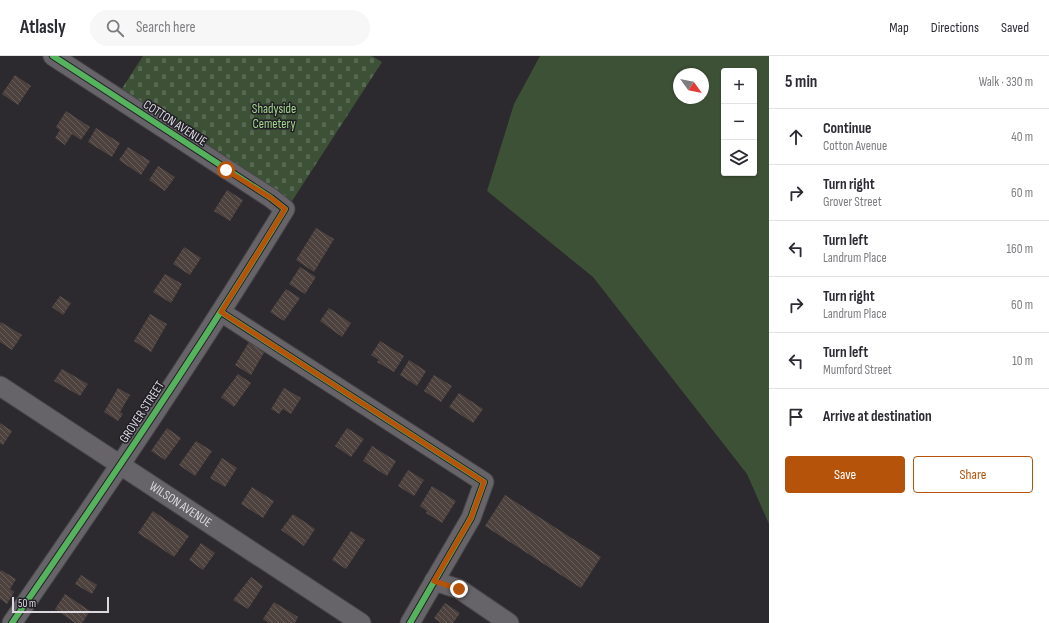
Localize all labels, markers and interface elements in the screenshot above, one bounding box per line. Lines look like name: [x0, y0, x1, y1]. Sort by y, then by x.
search box: [90, 10, 370, 46]
text: Atlasly: [20, 16, 66, 39]
icon: search: [104, 17, 126, 39]
text: Search here: [136, 18, 196, 37]
text: Map: [889, 19, 909, 36]
text: Directions: [931, 19, 979, 36]
text: Saved: [1001, 19, 1029, 36]
north arrow: [673, 68, 709, 104]
map controls: [721, 68, 757, 176]
button: +: [721, 68, 757, 104]
text: 5 min: [785, 72, 817, 92]
text: Walk · 330 m: [979, 74, 1033, 90]
street label: COTTON AVENUE: [140, 96, 210, 150]
park label: Shadyside Cemetery: [252, 101, 296, 132]
button: −: [721, 104, 757, 140]
text: Continue: [823, 119, 872, 138]
icon: ahead: [785, 126, 807, 148]
text: 40 m: [1011, 129, 1033, 145]
text: Cotton Avenue: [823, 138, 887, 154]
button: layers: [721, 140, 757, 176]
route start: [217, 161, 235, 179]
text: Turn right: [823, 175, 875, 194]
icon: right: [785, 182, 807, 204]
text: 60 m: [1011, 185, 1033, 201]
text: Grover Street: [823, 194, 882, 210]
text: Turn left: [823, 231, 868, 250]
icon: left: [785, 238, 807, 260]
text: 160 m: [1007, 241, 1033, 257]
text: Landrum Place: [823, 250, 887, 266]
text: Turn right: [823, 287, 875, 306]
icon: right: [785, 294, 807, 316]
text: 60 m: [1011, 297, 1033, 313]
text: Landrum Place: [823, 306, 887, 322]
text: Turn left: [823, 343, 868, 362]
icon: left: [785, 350, 807, 372]
text: 10 m: [1012, 353, 1033, 369]
text: Mumford Street: [823, 362, 892, 378]
street label: GROVER STREET: [116, 378, 168, 446]
icon: arrive: [785, 406, 807, 428]
text: Arrive at destination: [823, 407, 932, 426]
button: Save: [785, 456, 905, 493]
button: Share: [913, 456, 1033, 493]
street label: WILSON AVENUE: [146, 478, 215, 531]
route end: [450, 580, 468, 598]
scale bar: [12, 595, 109, 614]
text: 50 m: [18, 597, 36, 610]

